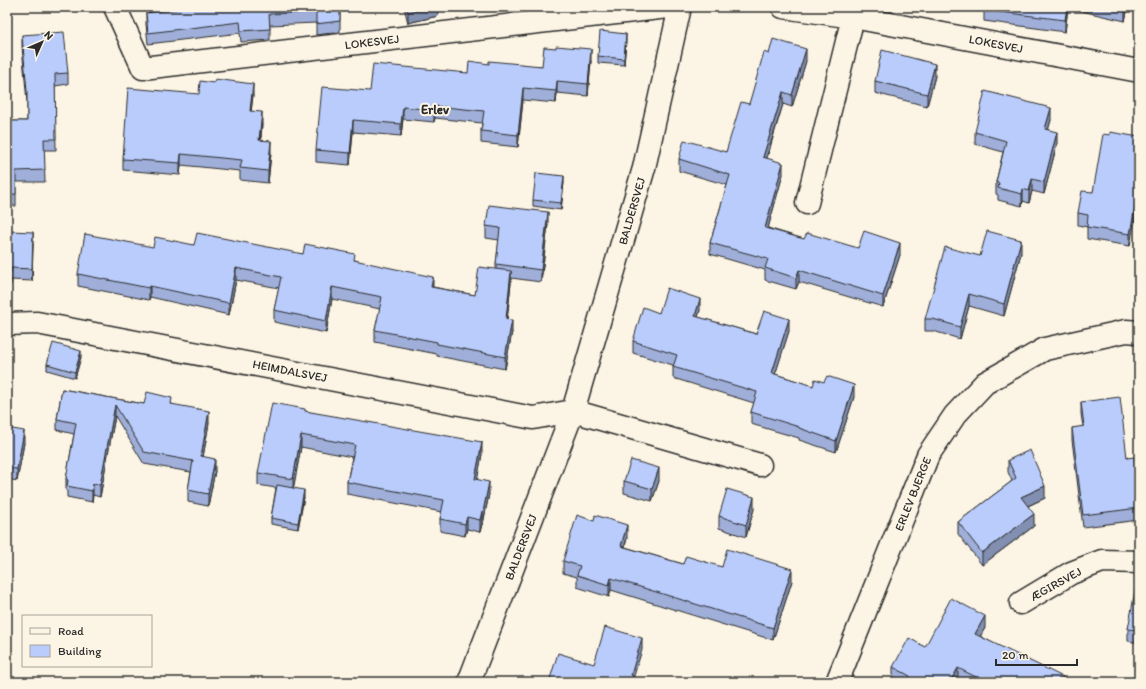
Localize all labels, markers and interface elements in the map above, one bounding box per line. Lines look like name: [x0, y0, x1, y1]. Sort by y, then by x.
north arrow: [22, 22, 62, 62]
text: N: [41, 28, 56, 43]
street label: LOKESVEJ: [344, 32, 400, 52]
street label: LOKESVEJ: [968, 32, 1024, 56]
district label: Erlev: [421, 102, 450, 117]
street label: BALDERSVEJ: [616, 175, 648, 246]
street label: HEIMDALSVEJ: [251, 357, 329, 385]
street label: ERLEV BJERGE: [892, 455, 934, 533]
street label: BALDERSVEJ: [502, 512, 540, 582]
street label: ÆGIRSVEJ: [1028, 564, 1084, 604]
legend: [22, 615, 152, 667]
text: Road: [58, 624, 84, 638]
scale bar: [996, 641, 1077, 667]
text: Building: [58, 644, 102, 658]
text: 20 m: [1002, 648, 1029, 662]

